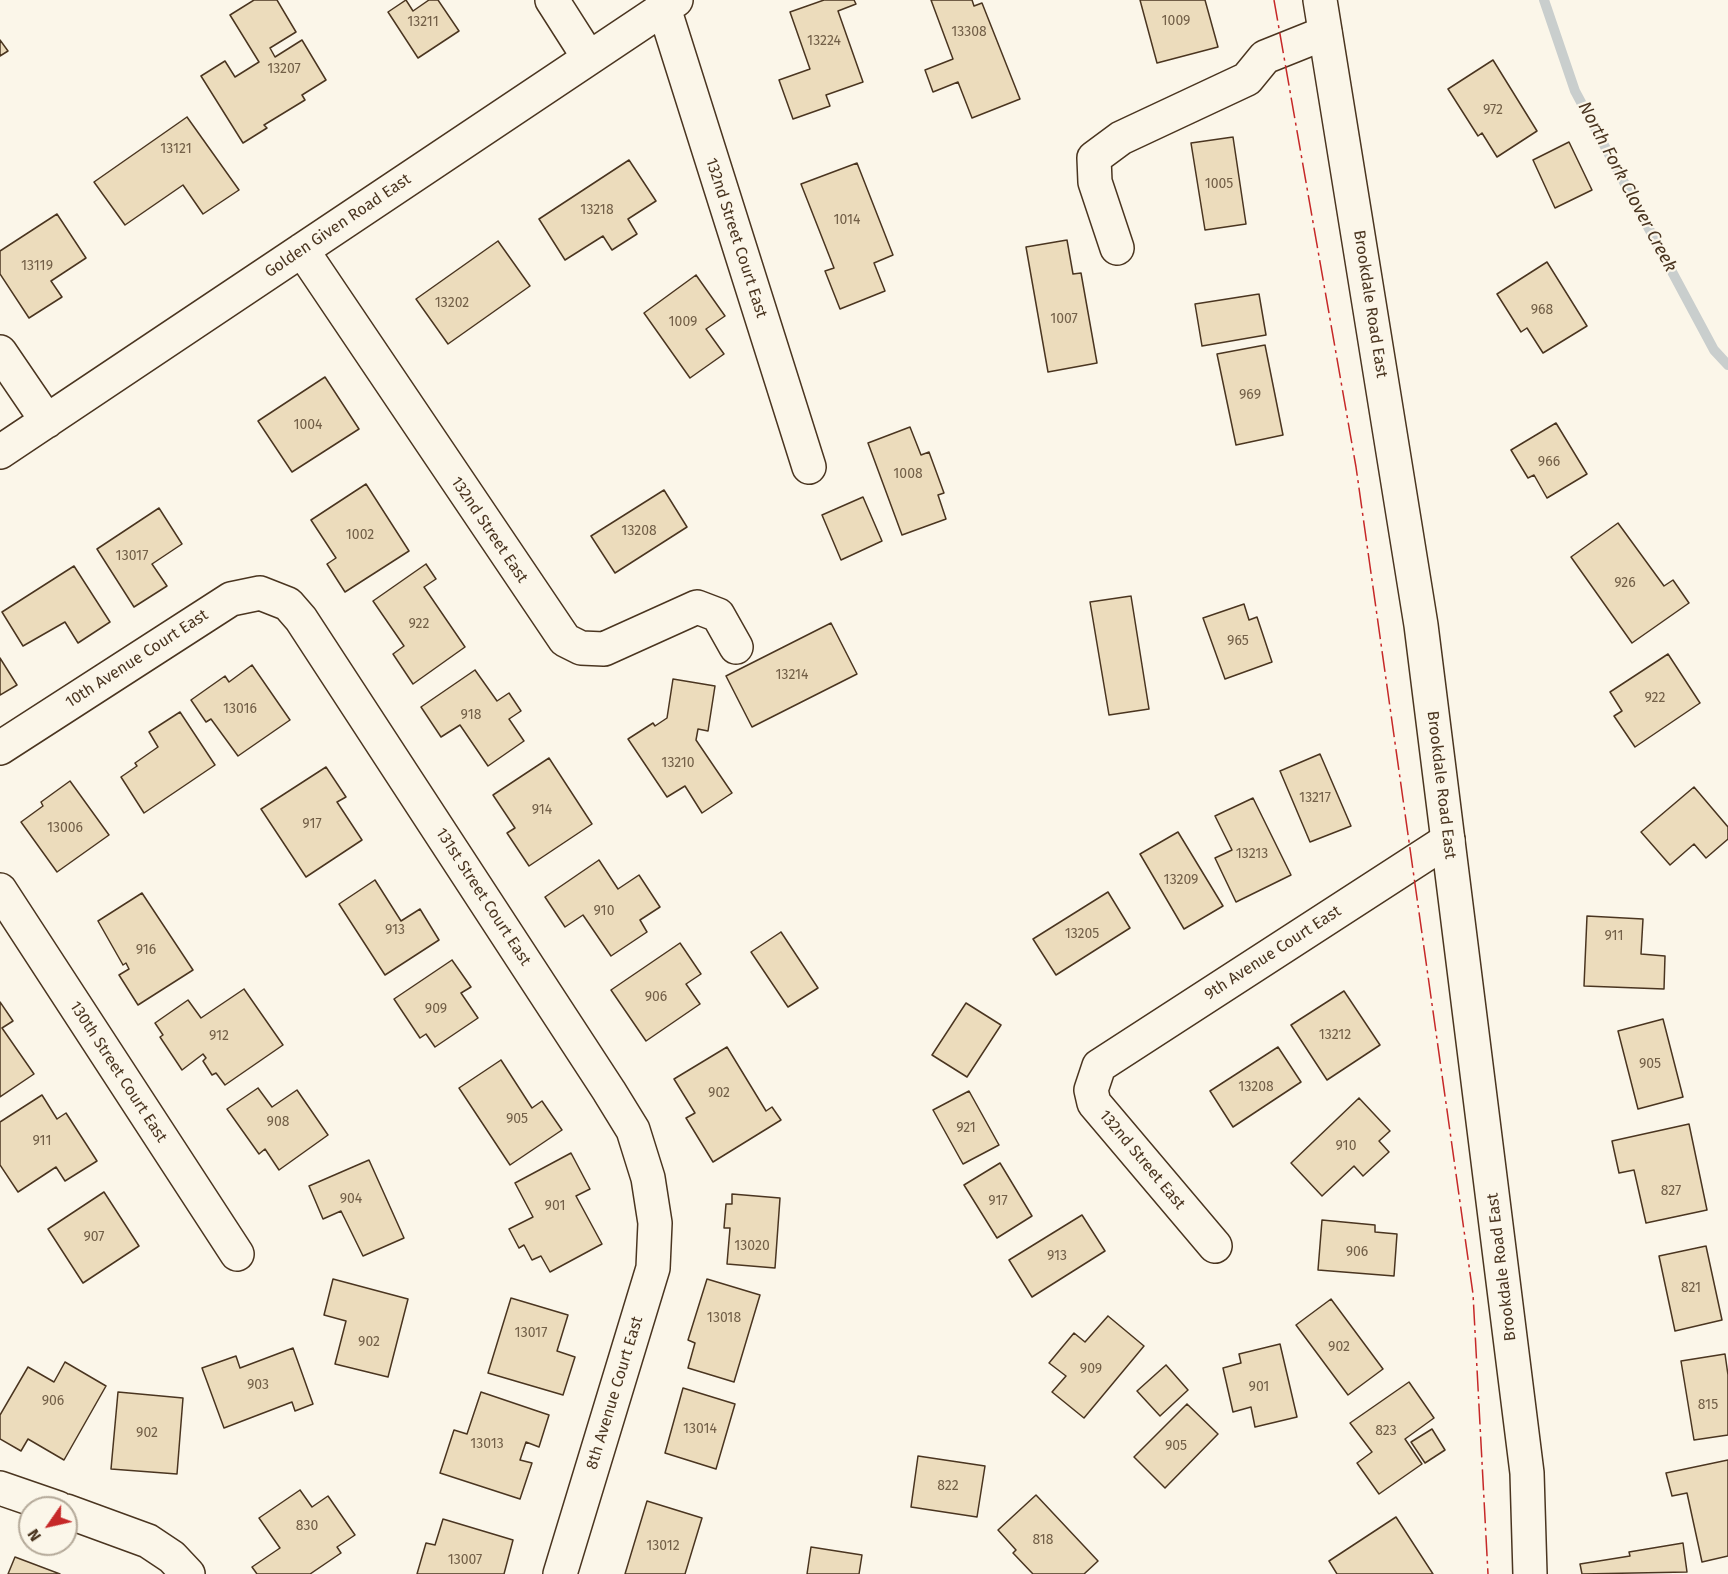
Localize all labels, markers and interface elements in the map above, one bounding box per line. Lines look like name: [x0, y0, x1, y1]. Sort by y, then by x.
house number: 1009: [1162, 13, 1190, 29]
house number: 13211: [407, 14, 439, 30]
house number: 13308: [951, 24, 987, 40]
house number: 13224: [807, 33, 841, 49]
house number: 13207: [267, 61, 301, 77]
water label: North Fork Clover Creek: [1573, 98, 1681, 276]
house number: 972: [1483, 102, 1503, 118]
house number: 13121: [160, 141, 192, 157]
street label: 132nd Street Court East: [701, 156, 771, 320]
street label: Golden Given Road East: [261, 170, 415, 282]
house number: 1005: [1205, 176, 1233, 192]
house number: 13218: [580, 202, 614, 218]
house number: 1014: [833, 212, 861, 228]
street label: Brookdale Road East: [1349, 229, 1391, 379]
house number: 13119: [21, 258, 53, 274]
house number: 13202: [435, 295, 469, 311]
house number: 968: [1531, 302, 1553, 318]
house number: 1007: [1050, 311, 1078, 327]
house number: 1009: [669, 314, 697, 330]
house number: 969: [1239, 387, 1261, 403]
house number: 1004: [293, 417, 323, 433]
house number: 966: [1538, 454, 1560, 470]
house number: 1008: [893, 466, 923, 482]
street label: 132nd Street East: [446, 473, 532, 587]
house number: 13208: [621, 523, 657, 539]
house number: 1002: [346, 527, 374, 543]
house number: 13017: [116, 548, 148, 564]
house number: 926: [1614, 575, 1636, 591]
street label: 10th Avenue Court East: [62, 606, 212, 712]
house number: 922: [409, 616, 429, 632]
house number: 965: [1227, 633, 1249, 649]
house number: 13214: [776, 667, 808, 683]
house number: 922: [1645, 690, 1665, 706]
house number: 13016: [223, 701, 257, 717]
house number: 918: [461, 707, 481, 723]
street label: Brookdale Road East: [1422, 710, 1460, 860]
house number: 13210: [661, 755, 695, 771]
house number: 13217: [1299, 790, 1331, 806]
house number: 914: [532, 802, 552, 818]
house number: 917: [302, 816, 322, 832]
house number: 13006: [47, 820, 83, 836]
street label: 131st Street Court East: [431, 825, 535, 969]
house number: 13213: [1236, 846, 1268, 862]
house number: 13209: [1164, 872, 1198, 888]
street label: 9th Avenue Court East: [1201, 902, 1345, 1004]
house number: 910: [594, 903, 614, 919]
house number: 913: [385, 922, 405, 938]
house number: 13205: [1065, 926, 1099, 942]
house number: 911: [1605, 928, 1623, 944]
house number: 916: [136, 942, 156, 958]
house number: 906: [645, 989, 667, 1005]
street label: 130th Street Court East: [65, 998, 171, 1146]
house number: 909: [425, 1001, 447, 1017]
house number: 13212: [1319, 1027, 1351, 1043]
house number: 912: [209, 1028, 229, 1044]
house number: 905: [1639, 1056, 1661, 1072]
house number: 13208: [1238, 1079, 1274, 1095]
house number: 902: [708, 1085, 730, 1101]
street label: 132nd Street East: [1095, 1106, 1189, 1214]
house number: 905: [506, 1111, 528, 1127]
house number: 908: [267, 1114, 289, 1130]
house number: 921: [956, 1120, 976, 1136]
house number: 911: [33, 1133, 51, 1149]
house number: 910: [1336, 1138, 1356, 1154]
house number: 827: [1661, 1183, 1681, 1199]
house number: 904: [340, 1191, 362, 1207]
street label: Brookdale Road East: [1483, 1192, 1521, 1342]
house number: 917: [988, 1193, 1008, 1209]
house number: 901: [545, 1198, 565, 1214]
house number: 907: [83, 1229, 105, 1245]
house number: 13020: [734, 1238, 770, 1254]
house number: 906: [1346, 1244, 1368, 1260]
house number: 913: [1047, 1248, 1067, 1264]
house number: 821: [1681, 1280, 1701, 1296]
house number: 13018: [707, 1310, 741, 1326]
street label: 8th Avenue Court East: [583, 1314, 647, 1472]
house number: 13017: [515, 1325, 547, 1341]
house number: 902: [358, 1334, 380, 1350]
house number: 902: [1328, 1339, 1350, 1355]
house number: 909: [1080, 1361, 1102, 1377]
house number: 903: [247, 1377, 269, 1393]
house number: 901: [1249, 1379, 1269, 1395]
house number: 906: [42, 1393, 64, 1409]
house number: 815: [1698, 1397, 1718, 1413]
house number: 13014: [683, 1421, 717, 1437]
house number: 823: [1375, 1423, 1397, 1439]
house number: 902: [136, 1425, 158, 1441]
house number: 13013: [470, 1436, 504, 1452]
house number: 905: [1165, 1438, 1187, 1454]
house number: 822: [937, 1478, 959, 1494]
north arrow: [18, 1496, 78, 1556]
house number: 830: [296, 1518, 318, 1534]
text: N: [23, 1526, 45, 1545]
house number: 818: [1032, 1532, 1054, 1548]
house number: 13012: [646, 1538, 680, 1554]
house number: 13007: [448, 1552, 482, 1568]

